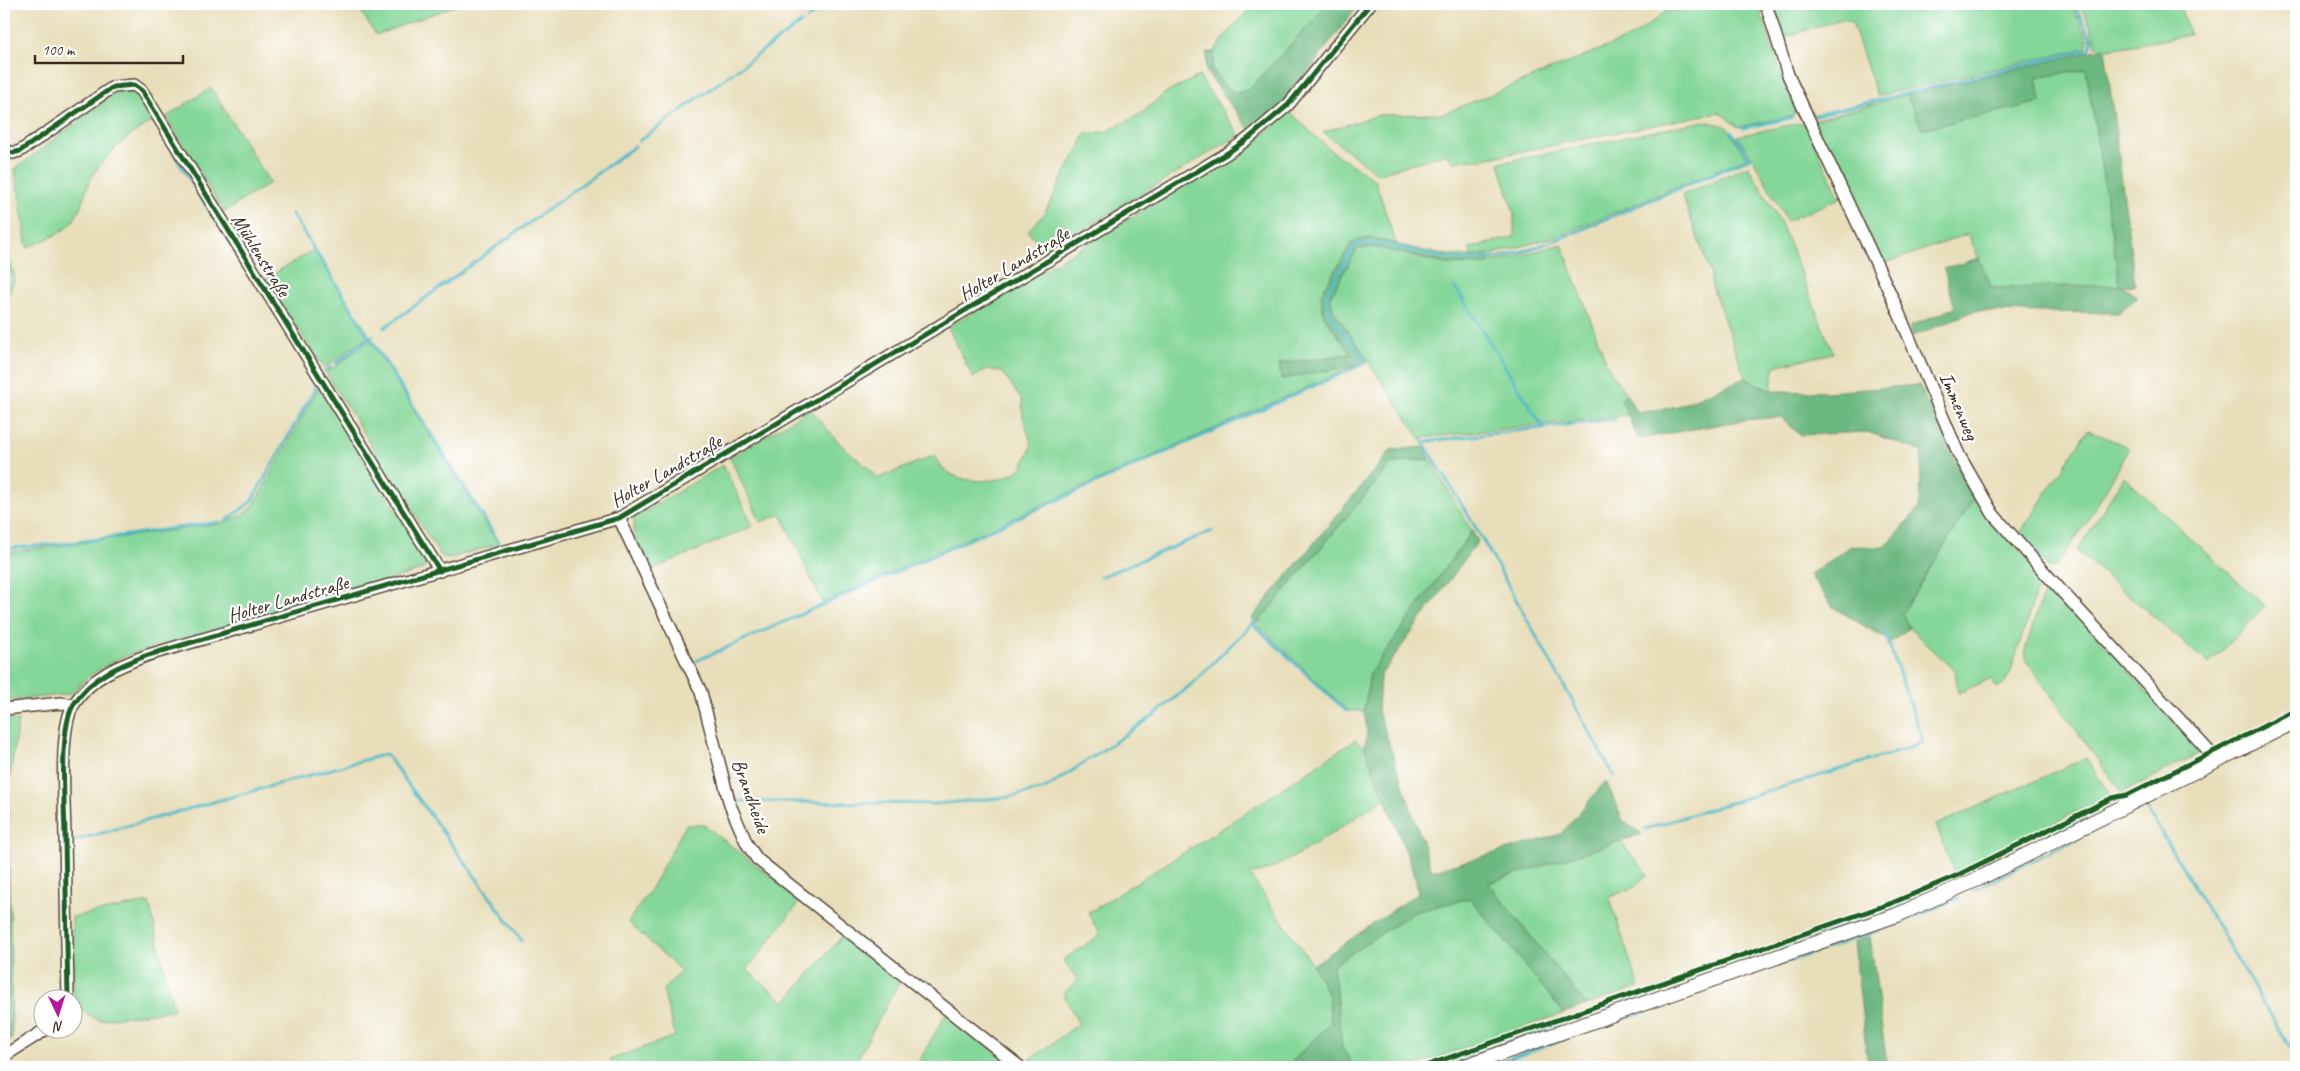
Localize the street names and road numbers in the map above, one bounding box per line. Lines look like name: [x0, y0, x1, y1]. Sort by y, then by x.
street label: Mühlenstraße: [226, 209, 297, 302]
street label: Holter Landstraße: [954, 221, 1075, 307]
street label: Immenweg: [1934, 368, 1985, 445]
street label: Holter Landstraße: [606, 428, 727, 513]
street label: Holter Landstraße: [225, 569, 353, 628]
street label: Brandheide: [726, 756, 776, 838]

